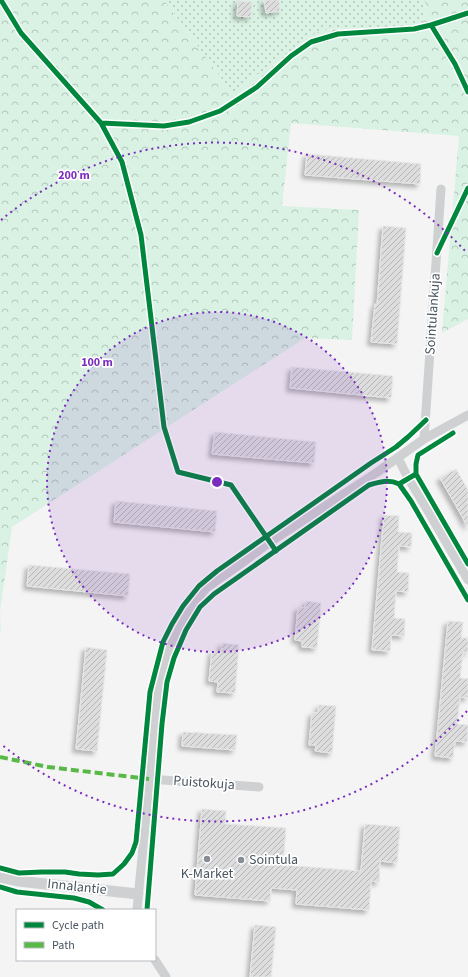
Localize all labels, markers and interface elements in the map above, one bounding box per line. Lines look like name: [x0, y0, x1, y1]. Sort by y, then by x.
text: 200 m: [58, 167, 90, 184]
street label: Sointulankuja: [420, 273, 446, 355]
text: 100 m: [81, 354, 113, 371]
centre of rings: [210, 475, 224, 489]
street label: Puistokuja: [173, 771, 235, 795]
place label: Sointula: [249, 850, 298, 870]
marker: K-Market: [202, 854, 212, 864]
marker: Sointula: [236, 855, 246, 865]
place label: K-Market: [181, 864, 233, 884]
street label: Innalantie: [46, 874, 108, 900]
legend: [16, 909, 156, 961]
text: Cycle path: [52, 917, 104, 934]
text: Path: [52, 937, 75, 954]

